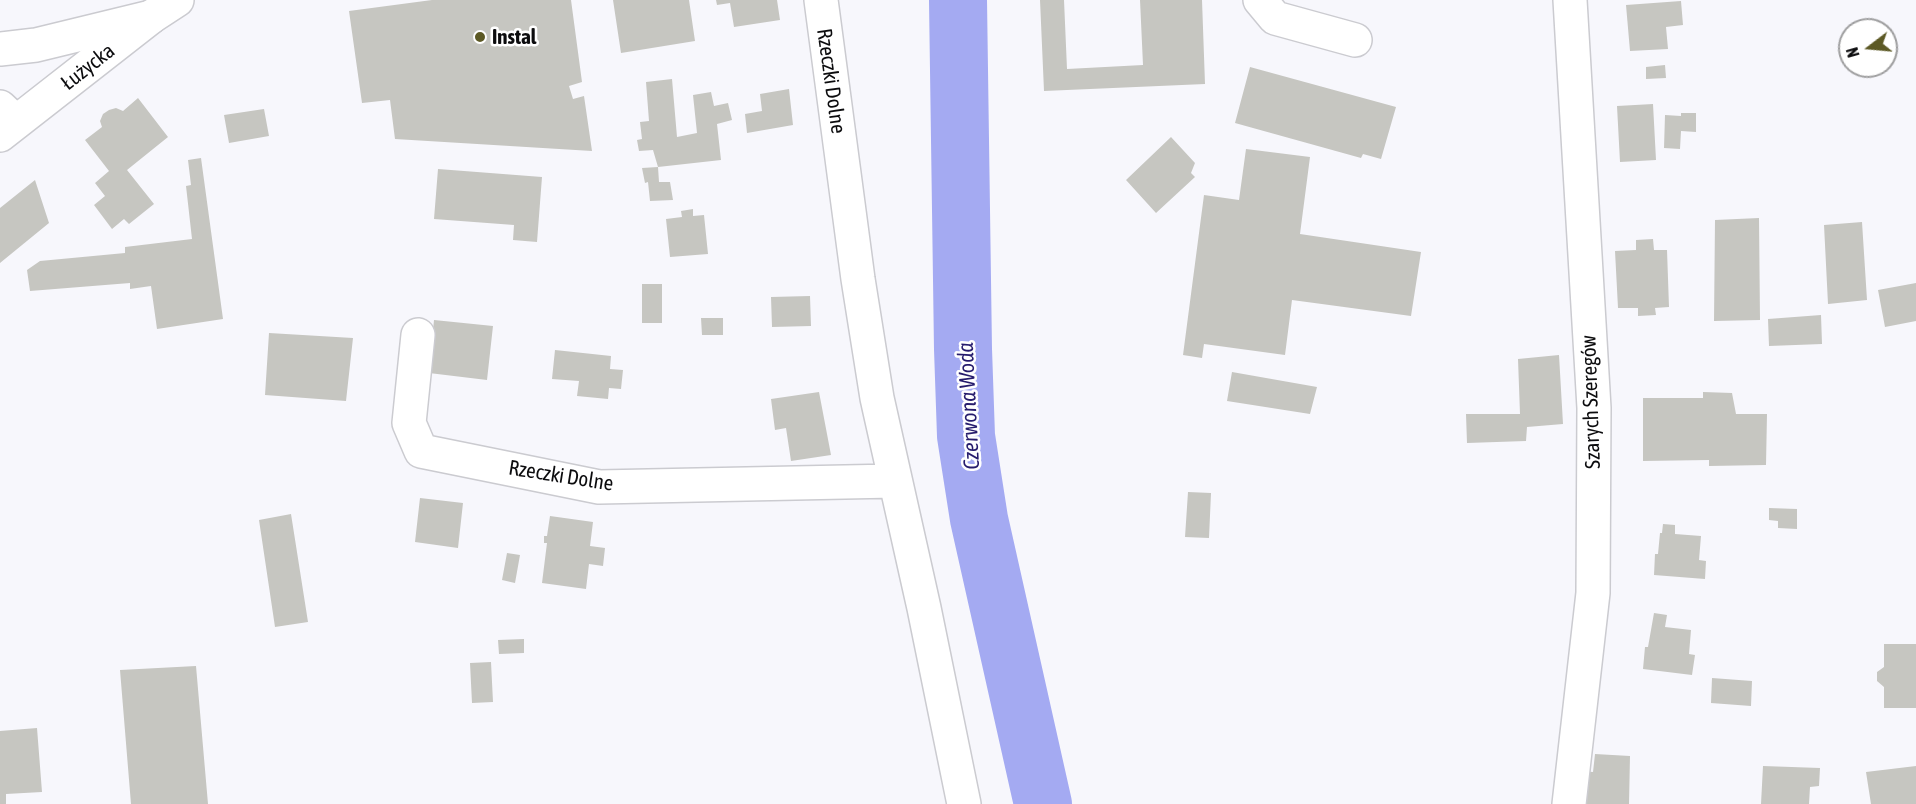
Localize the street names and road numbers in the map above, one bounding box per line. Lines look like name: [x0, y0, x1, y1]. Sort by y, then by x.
street label: Rzeczki Dolne: [811, 27, 851, 135]
street label: Łużycka: [56, 38, 120, 96]
street label: Szarych Szeregów: [1576, 335, 1606, 469]
street label: Rzeczki Dolne: [507, 455, 615, 497]

